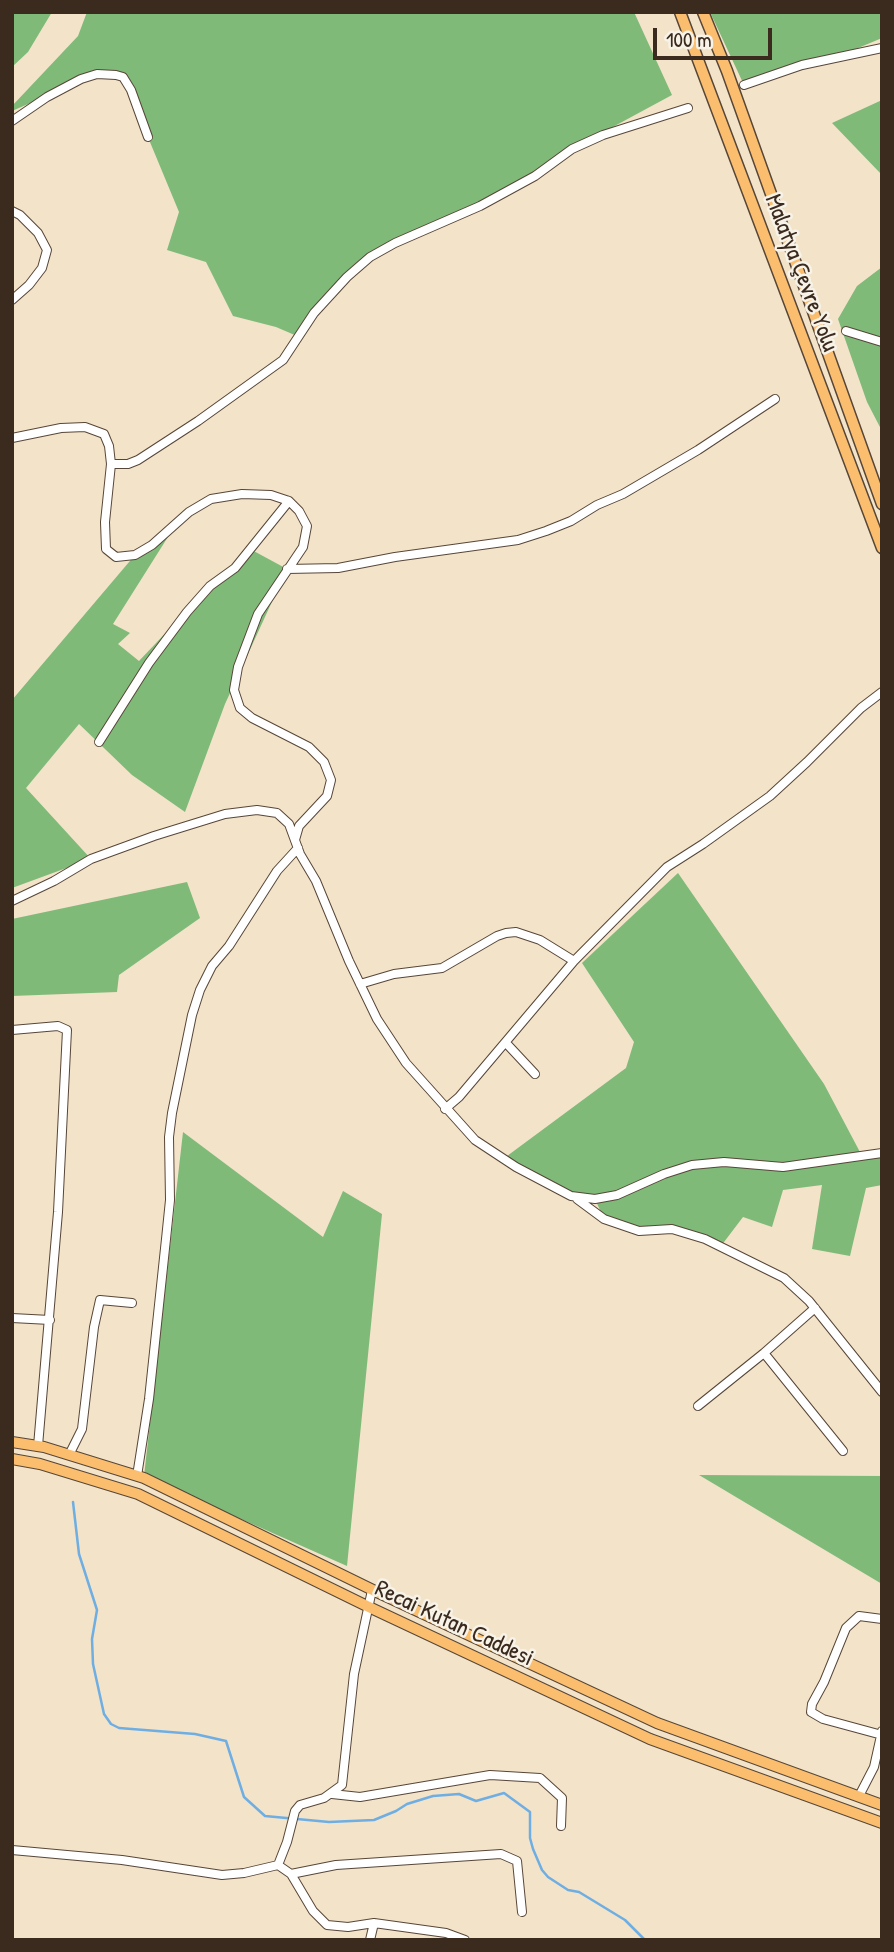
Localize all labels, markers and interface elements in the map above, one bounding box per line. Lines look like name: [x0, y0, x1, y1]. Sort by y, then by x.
scale bar: [656, 14, 775, 58]
text: 100 m: [666, 25, 712, 54]
street label: Malatya Çevre Yolu: [758, 190, 844, 356]
street label: Recai Kutan Caddesi: [370, 1575, 538, 1673]

